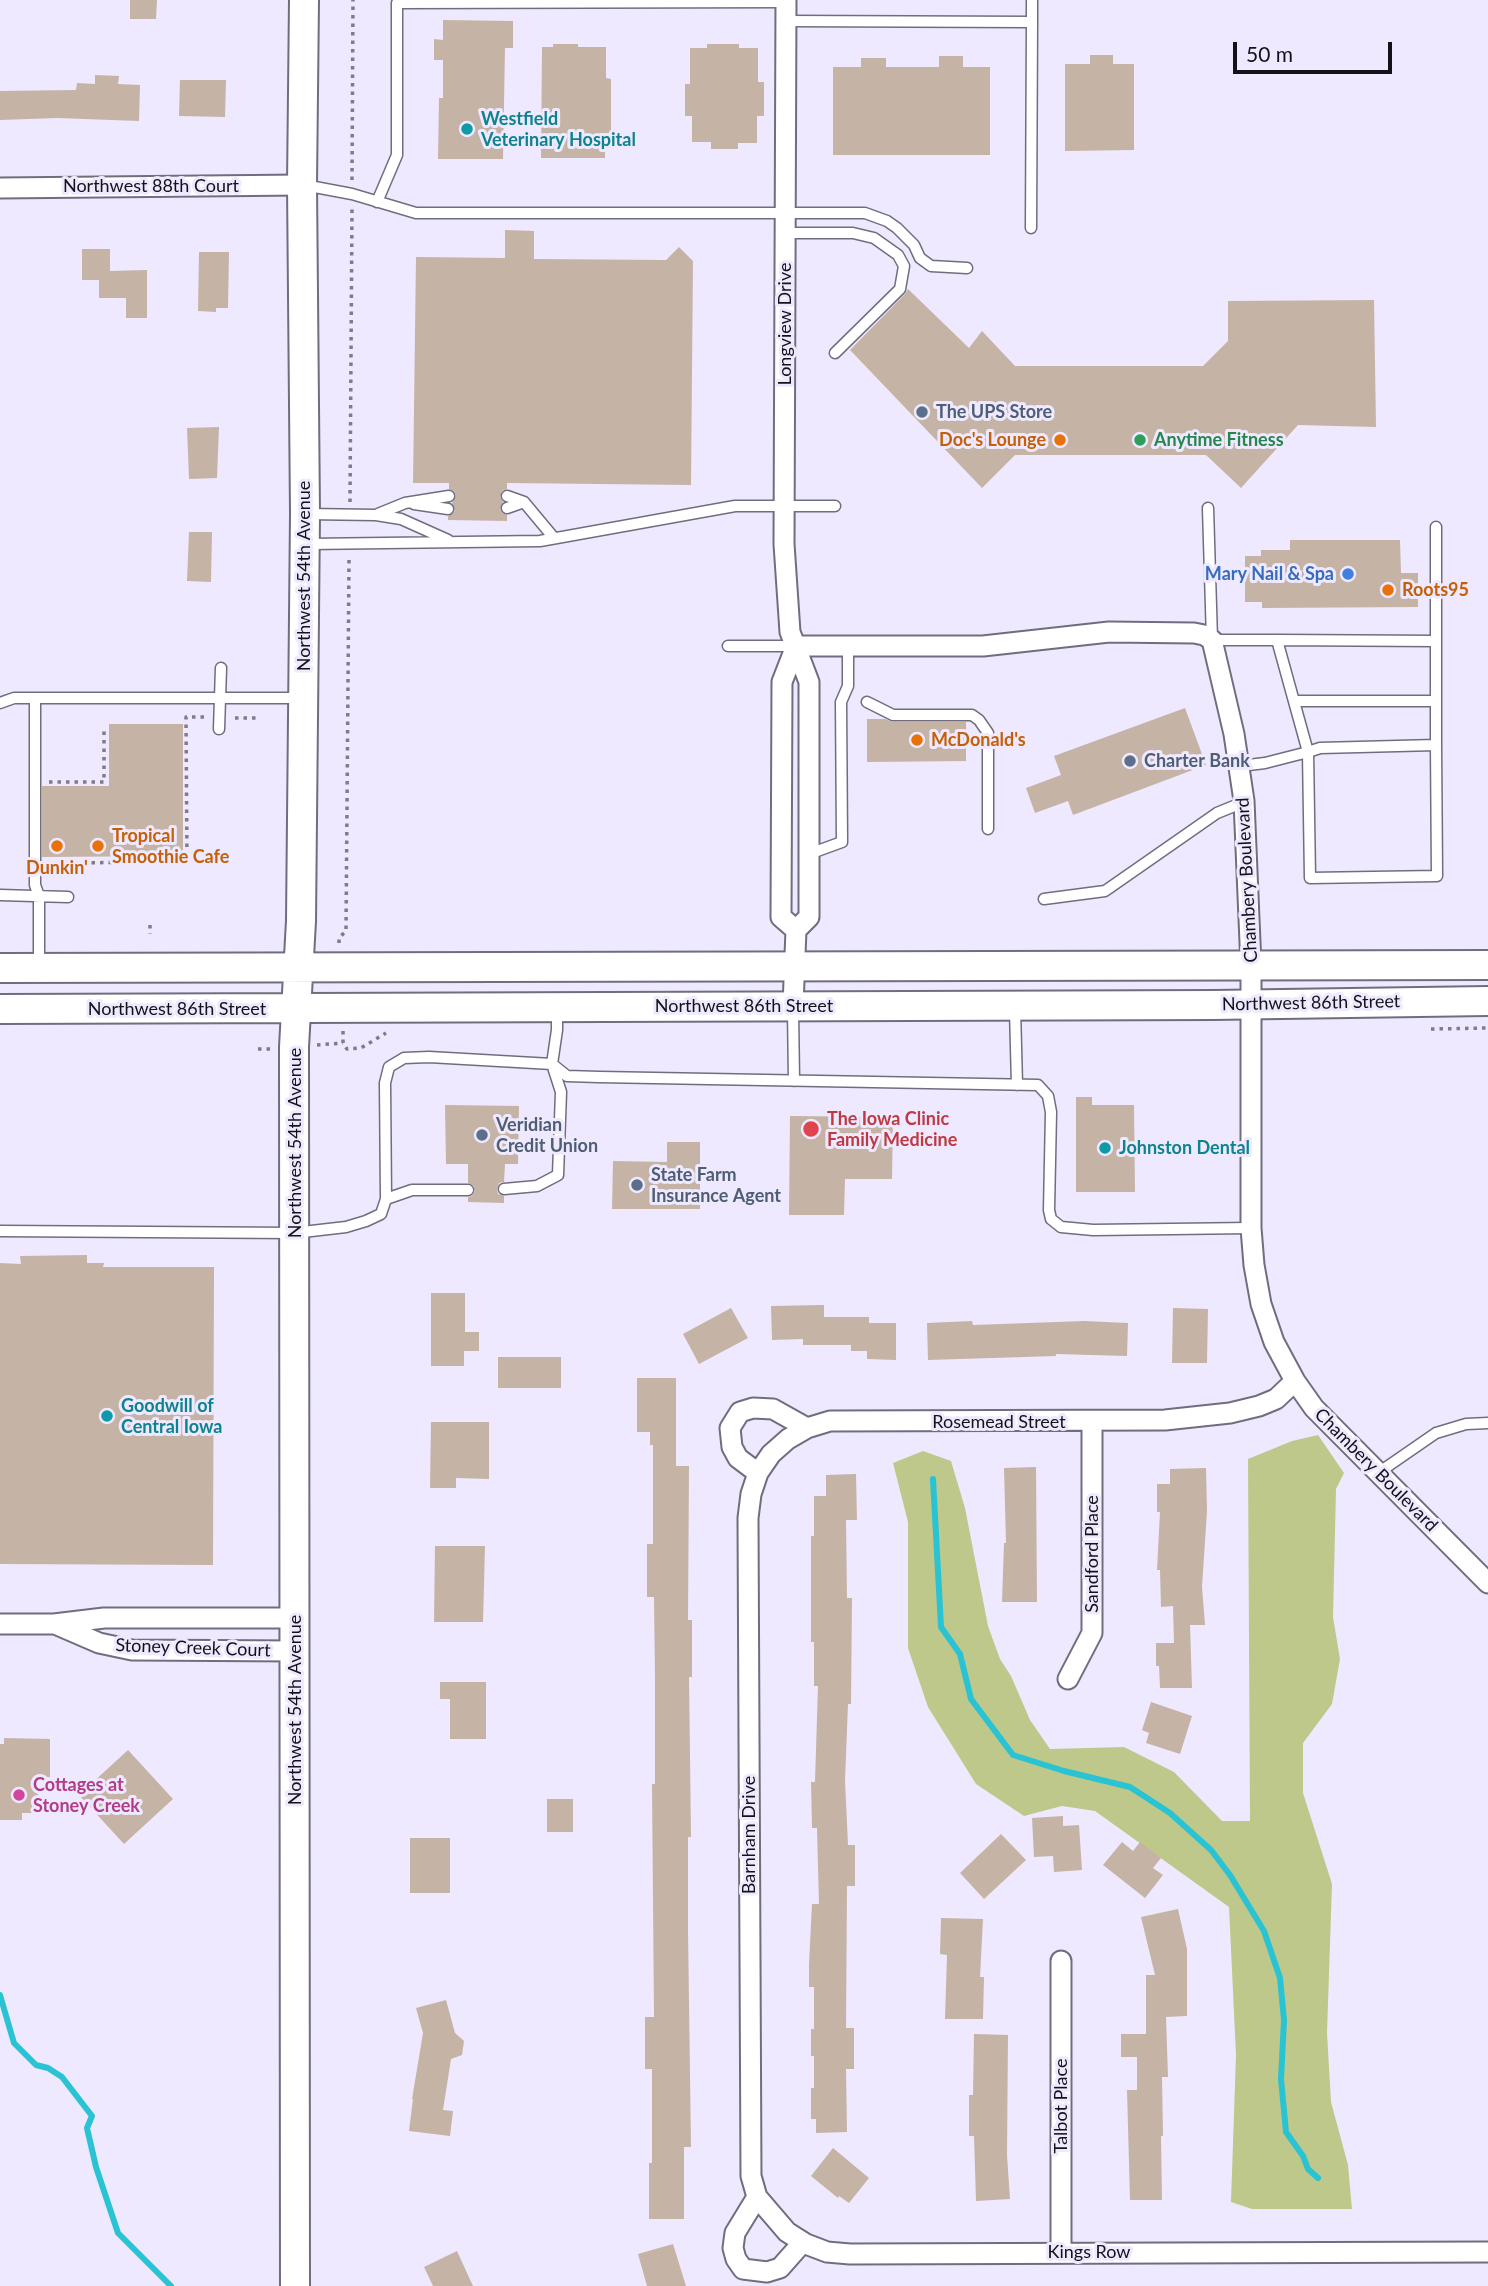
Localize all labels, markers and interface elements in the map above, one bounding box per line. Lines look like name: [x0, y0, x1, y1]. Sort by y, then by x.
scale bar: [1236, 28, 1395, 72]
text: 50 m: [1246, 41, 1293, 66]
place label: Westfield Veterinary Hospital: [481, 108, 636, 150]
marker: Westfield Veterinary Hospital: [459, 121, 475, 137]
street label: Northwest 88th Court: [63, 175, 239, 197]
street label: Longview Drive: [774, 263, 796, 385]
place label: The UPS Store: [936, 401, 1052, 423]
marker: The UPS Store: [914, 404, 930, 420]
place label: Doc's Lounge: [939, 429, 1046, 451]
place label: Anytime Fitness: [1154, 429, 1284, 451]
marker: Doc's Lounge: [1052, 432, 1068, 448]
marker: Anytime Fitness: [1132, 432, 1148, 448]
street label: Northwest 54th Avenue: [293, 481, 315, 671]
place label: Mary Nail & Spa: [1205, 563, 1334, 585]
marker: Mary Nail & Spa: [1340, 566, 1356, 582]
place label: Roots95: [1402, 579, 1469, 601]
marker: Roots95: [1380, 582, 1396, 598]
place label: McDonald's: [931, 729, 1026, 751]
marker: McDonald's: [909, 732, 925, 748]
place label: Charter Bank: [1144, 750, 1250, 772]
marker: Charter Bank: [1122, 753, 1138, 769]
street label: Chambery Boulevard: [1232, 797, 1262, 963]
place label: Tropical Smoothie Cafe: [112, 825, 229, 868]
marker: Dunkin': [49, 838, 65, 854]
marker: Tropical Smoothie Cafe: [90, 838, 106, 854]
place label: Dunkin': [26, 857, 88, 879]
street label: Northwest 86th Street: [1222, 991, 1400, 1015]
street label: Northwest 86th Street: [655, 995, 833, 1017]
street label: Northwest 86th Street: [88, 998, 266, 1020]
street label: Northwest 54th Avenue: [284, 1048, 306, 1238]
place label: The Iowa Clinic Family Medicine: [827, 1108, 957, 1150]
place label: Veridian Credit Union: [496, 1114, 598, 1156]
marker: The Iowa Clinic Family Medicine: [801, 1119, 821, 1139]
marker: Veridian Credit Union: [474, 1127, 490, 1143]
place label: Johnston Dental: [1119, 1137, 1250, 1159]
marker: Johnston Dental: [1097, 1140, 1113, 1156]
place label: State Farm Insurance Agent: [651, 1164, 781, 1206]
marker: State Farm Insurance Agent: [629, 1177, 645, 1193]
place label: Goodwill of Central Iowa: [121, 1395, 222, 1438]
street label: Chambery Boulevard: [1310, 1404, 1442, 1536]
marker: Goodwill of Central Iowa: [99, 1408, 115, 1424]
street label: Rosemead Street: [932, 1411, 1066, 1433]
street label: Sandford Place: [1081, 1495, 1103, 1613]
street label: Northwest 54th Avenue: [284, 1615, 306, 1805]
street label: Stoney Creek Court: [115, 1634, 271, 1662]
place label: Cottages at Stoney Creek: [33, 1774, 140, 1816]
street label: Barnham Drive: [738, 1776, 760, 1894]
marker: Cottages at Stoney Creek: [11, 1787, 27, 1803]
street label: Talbot Place: [1050, 2059, 1072, 2153]
street label: Kings Row: [1048, 2241, 1130, 2263]

